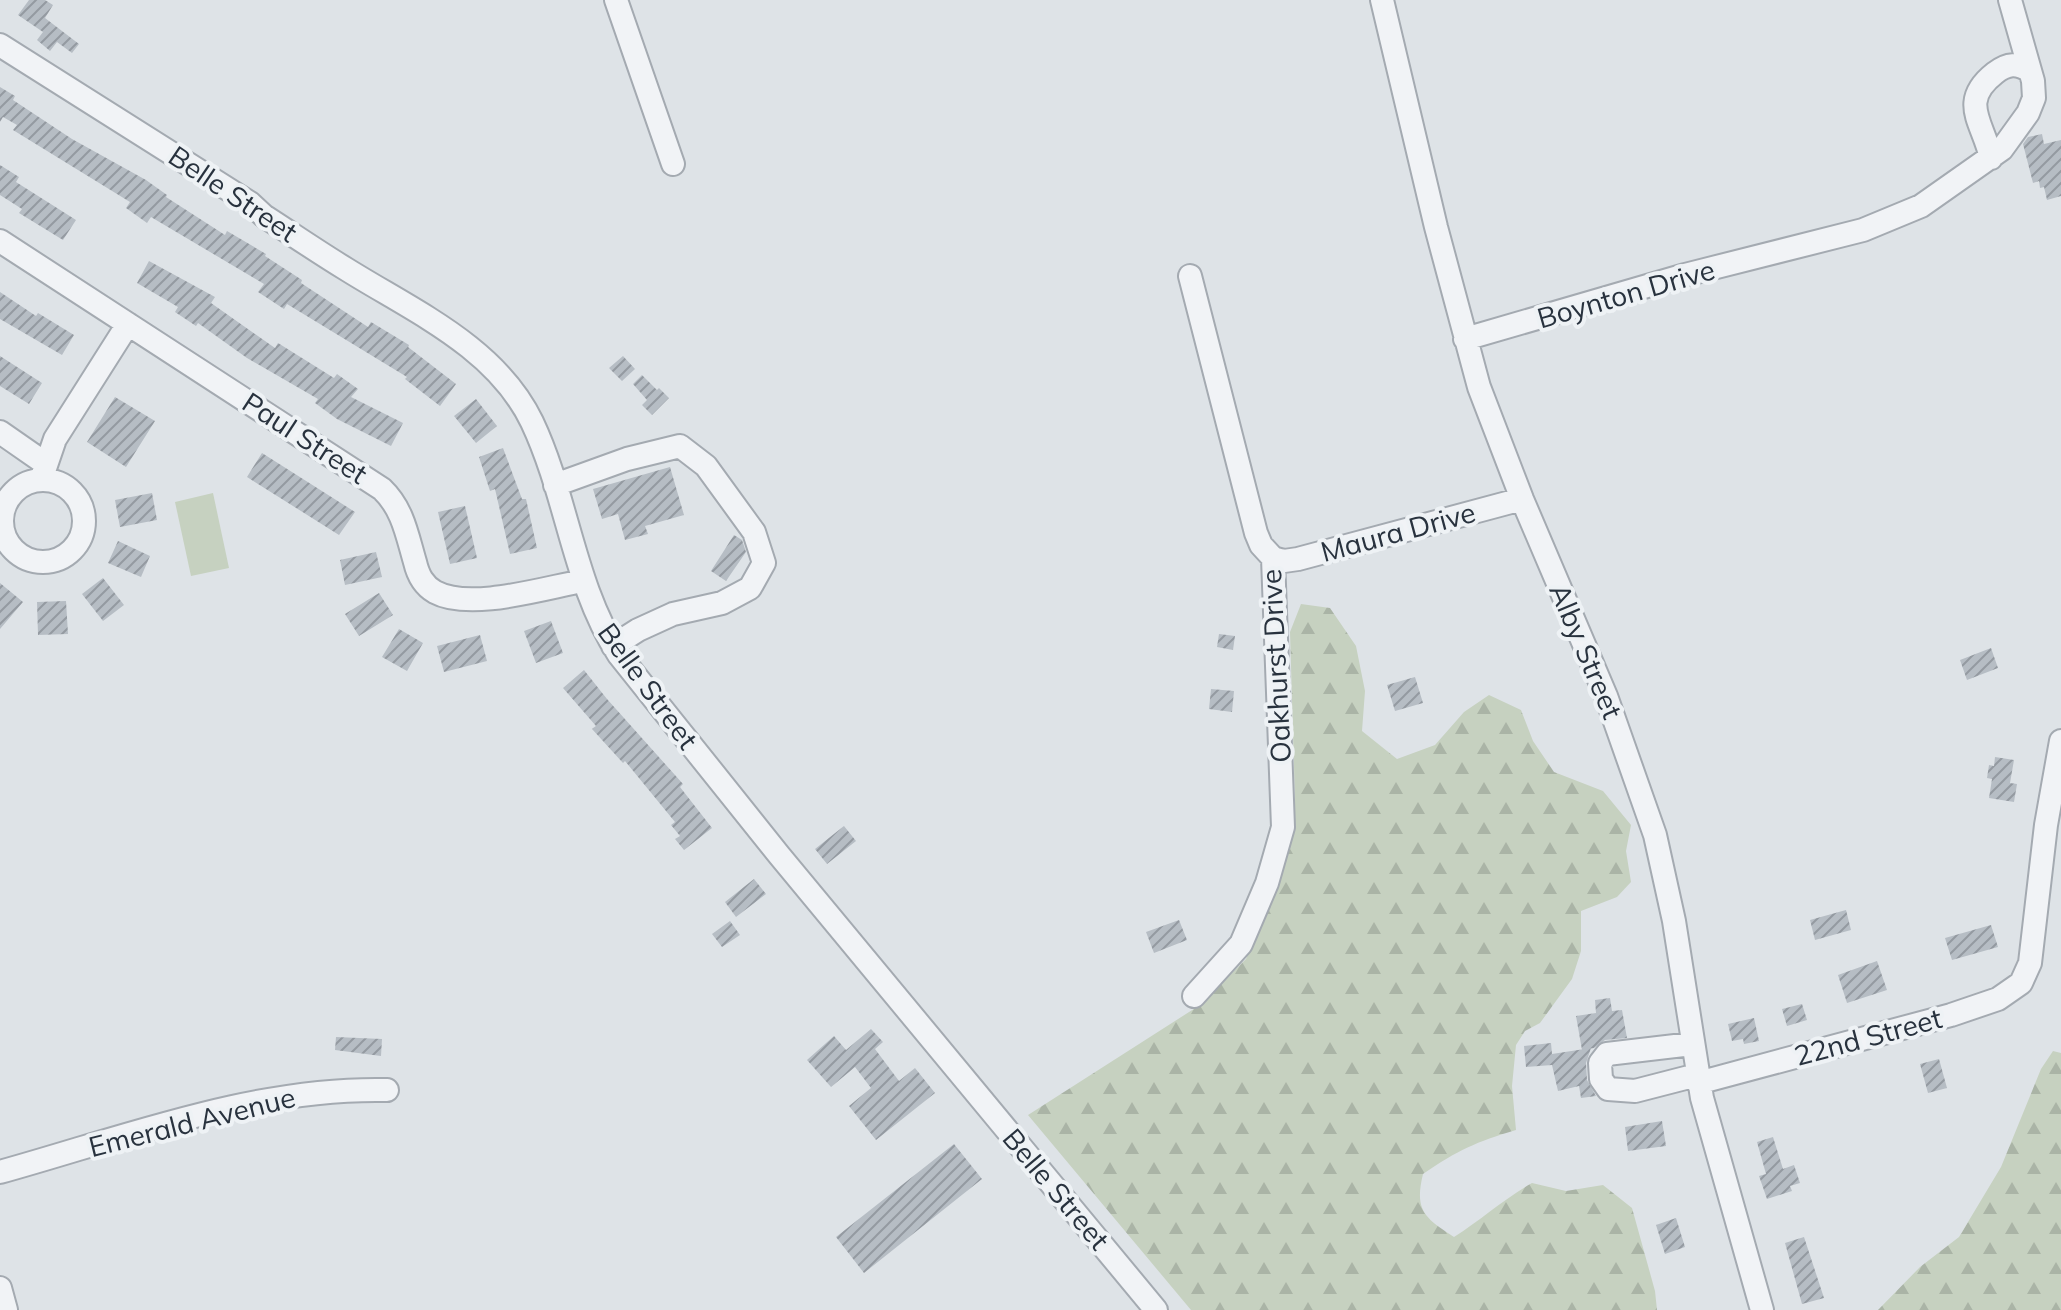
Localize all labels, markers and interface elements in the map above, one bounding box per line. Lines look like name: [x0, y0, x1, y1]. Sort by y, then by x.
street label: Belle Street: [162, 138, 304, 249]
street label: Boynton Drive: [1533, 251, 1719, 336]
street label: Paul Street: [236, 384, 374, 491]
street label: Maura Drive: [1317, 494, 1479, 569]
street label: Oakhurst Drive: [1253, 568, 1298, 764]
street label: Alby Street: [1542, 578, 1631, 724]
street label: Belle Street: [591, 616, 706, 756]
street label: 22nd Street: [1790, 1000, 1946, 1073]
street label: Emerald Avenue: [85, 1079, 299, 1164]
street label: Belle Street: [996, 1121, 1117, 1257]

